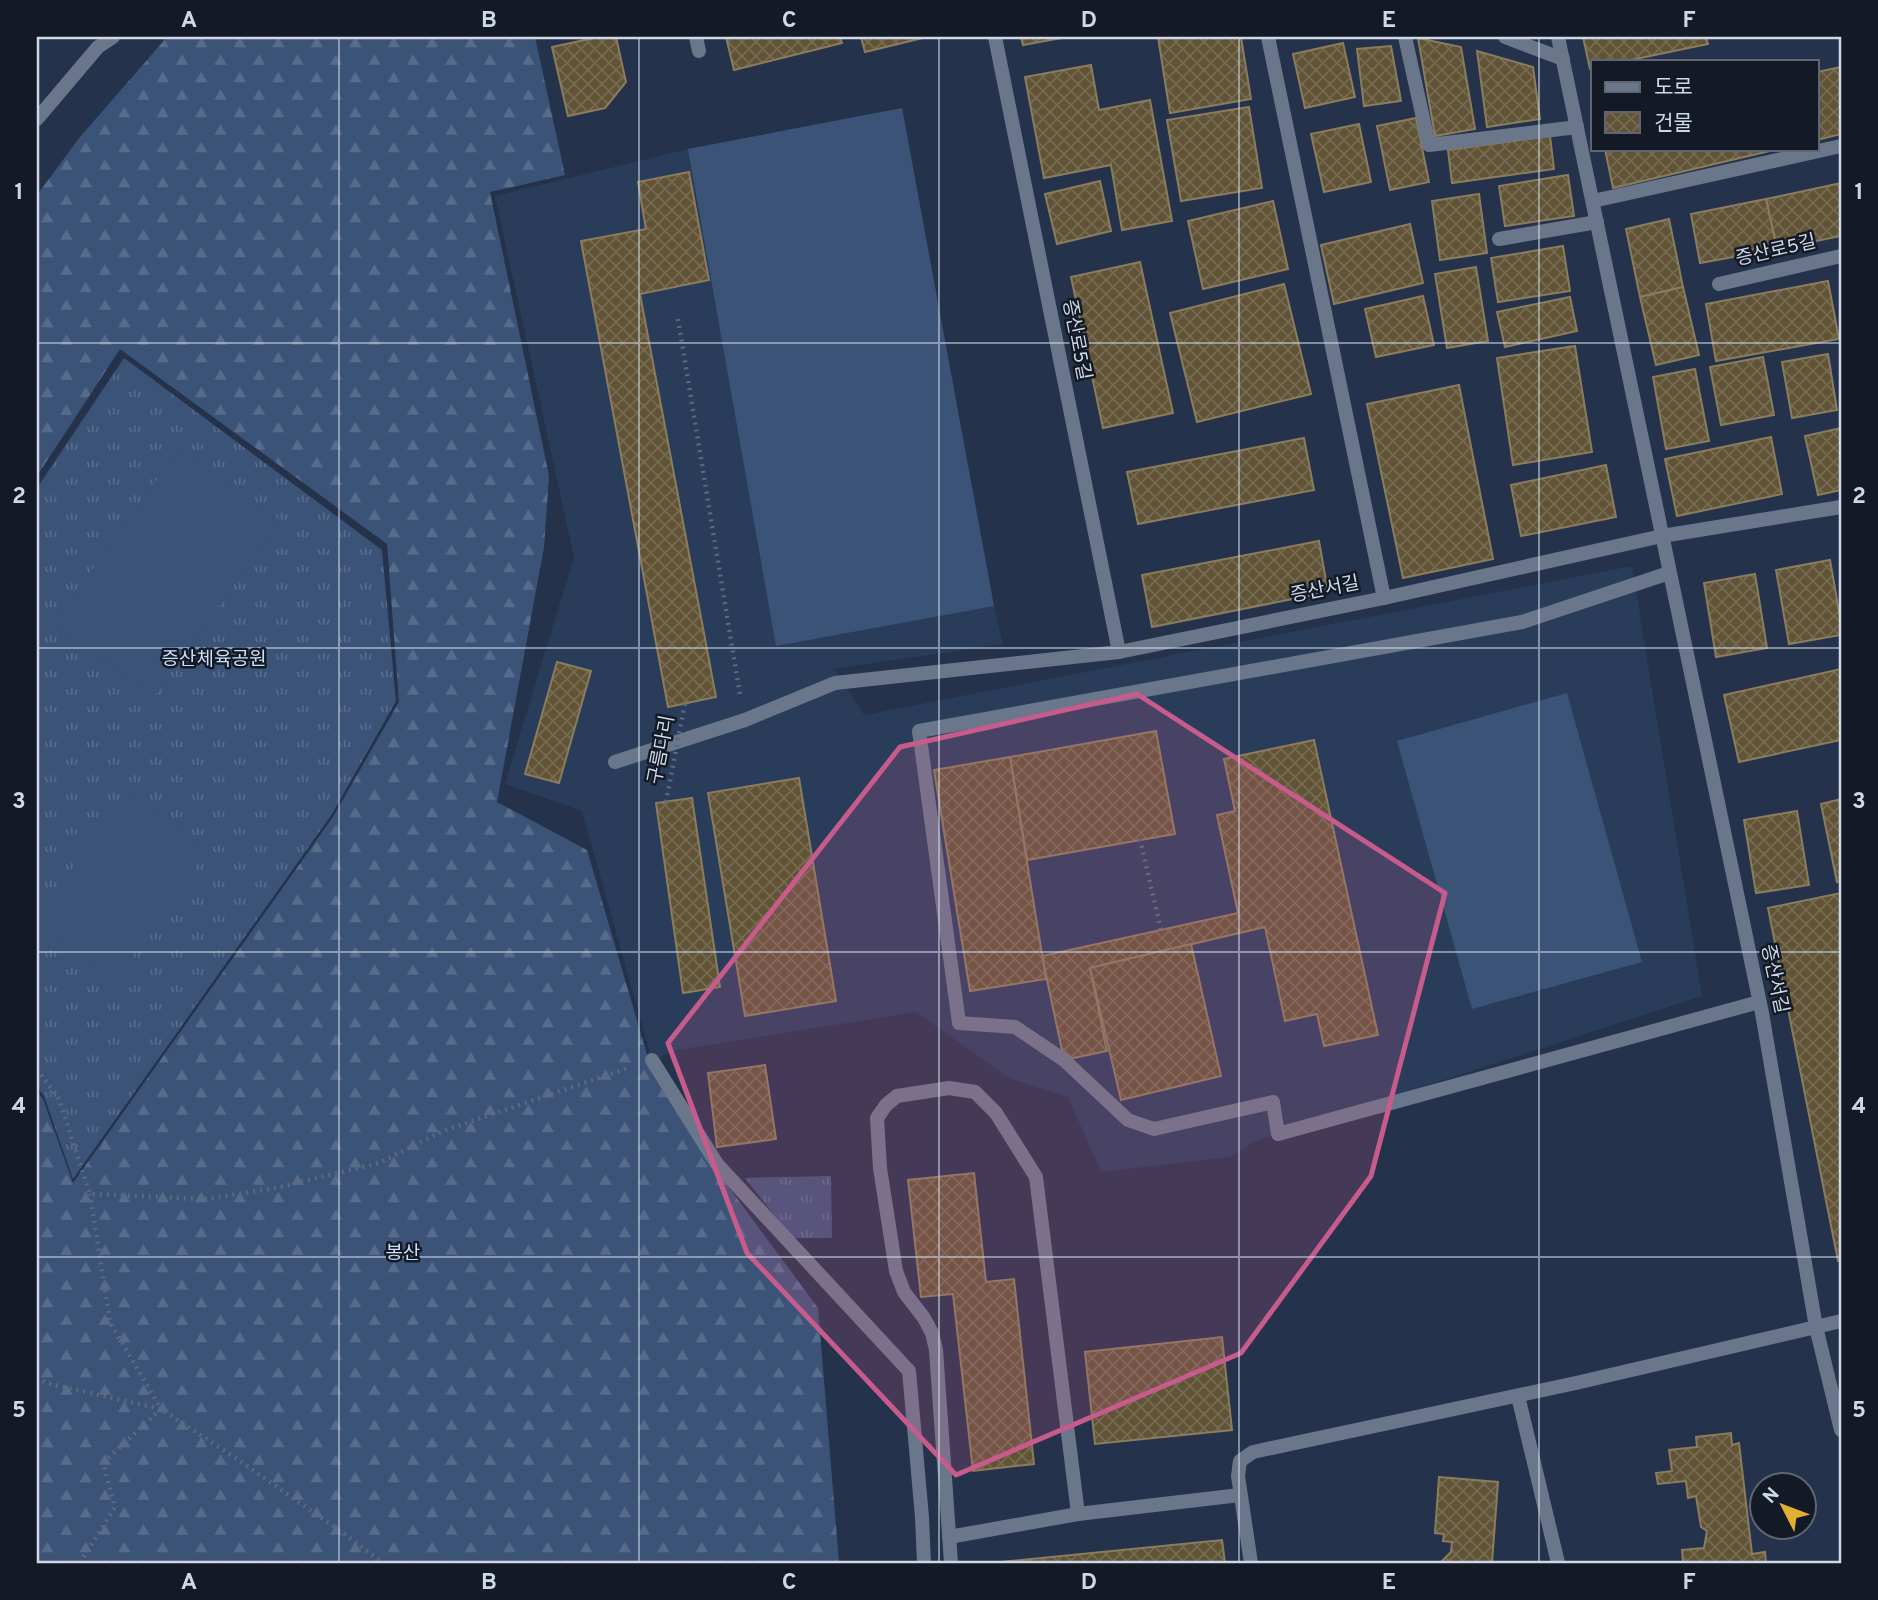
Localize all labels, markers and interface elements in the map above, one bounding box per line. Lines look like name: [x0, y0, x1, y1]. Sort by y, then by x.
text: A: [181, 7, 197, 36]
text: B: [481, 7, 497, 36]
text: C: [782, 7, 796, 36]
text: D: [1081, 7, 1097, 36]
text: E: [1382, 7, 1396, 36]
text: F: [1682, 7, 1696, 36]
legend: [1591, 60, 1818, 150]
text: 도로: [1654, 75, 1693, 102]
text: 건물: [1654, 111, 1693, 138]
text: 1: [14, 179, 24, 208]
text: 1: [1854, 179, 1864, 208]
street label: 증산로5길: [1733, 230, 1819, 272]
street label: 증산로5길: [1056, 298, 1096, 382]
text: 2: [12, 483, 26, 512]
text: 2: [1852, 483, 1866, 512]
street label: 증산서길: [1288, 572, 1362, 608]
park label: 증산체육공원: [162, 648, 266, 672]
street label: 구름다리: [644, 713, 680, 787]
text: 3: [12, 788, 26, 817]
text: 3: [1852, 788, 1866, 817]
street label: 증산서길: [1755, 942, 1793, 1016]
text: 4: [12, 1093, 26, 1122]
text: 4: [1852, 1093, 1866, 1122]
park label: 봉산: [386, 1242, 420, 1266]
text: 5: [12, 1397, 26, 1426]
text: 5: [1852, 1397, 1866, 1426]
north arrow: [1748, 1470, 1818, 1540]
text: N: [1758, 1483, 1785, 1509]
text: A: [181, 1569, 197, 1598]
text: B: [481, 1569, 497, 1598]
text: C: [782, 1569, 796, 1598]
text: D: [1081, 1569, 1097, 1598]
text: E: [1382, 1569, 1396, 1598]
text: F: [1682, 1569, 1696, 1598]

